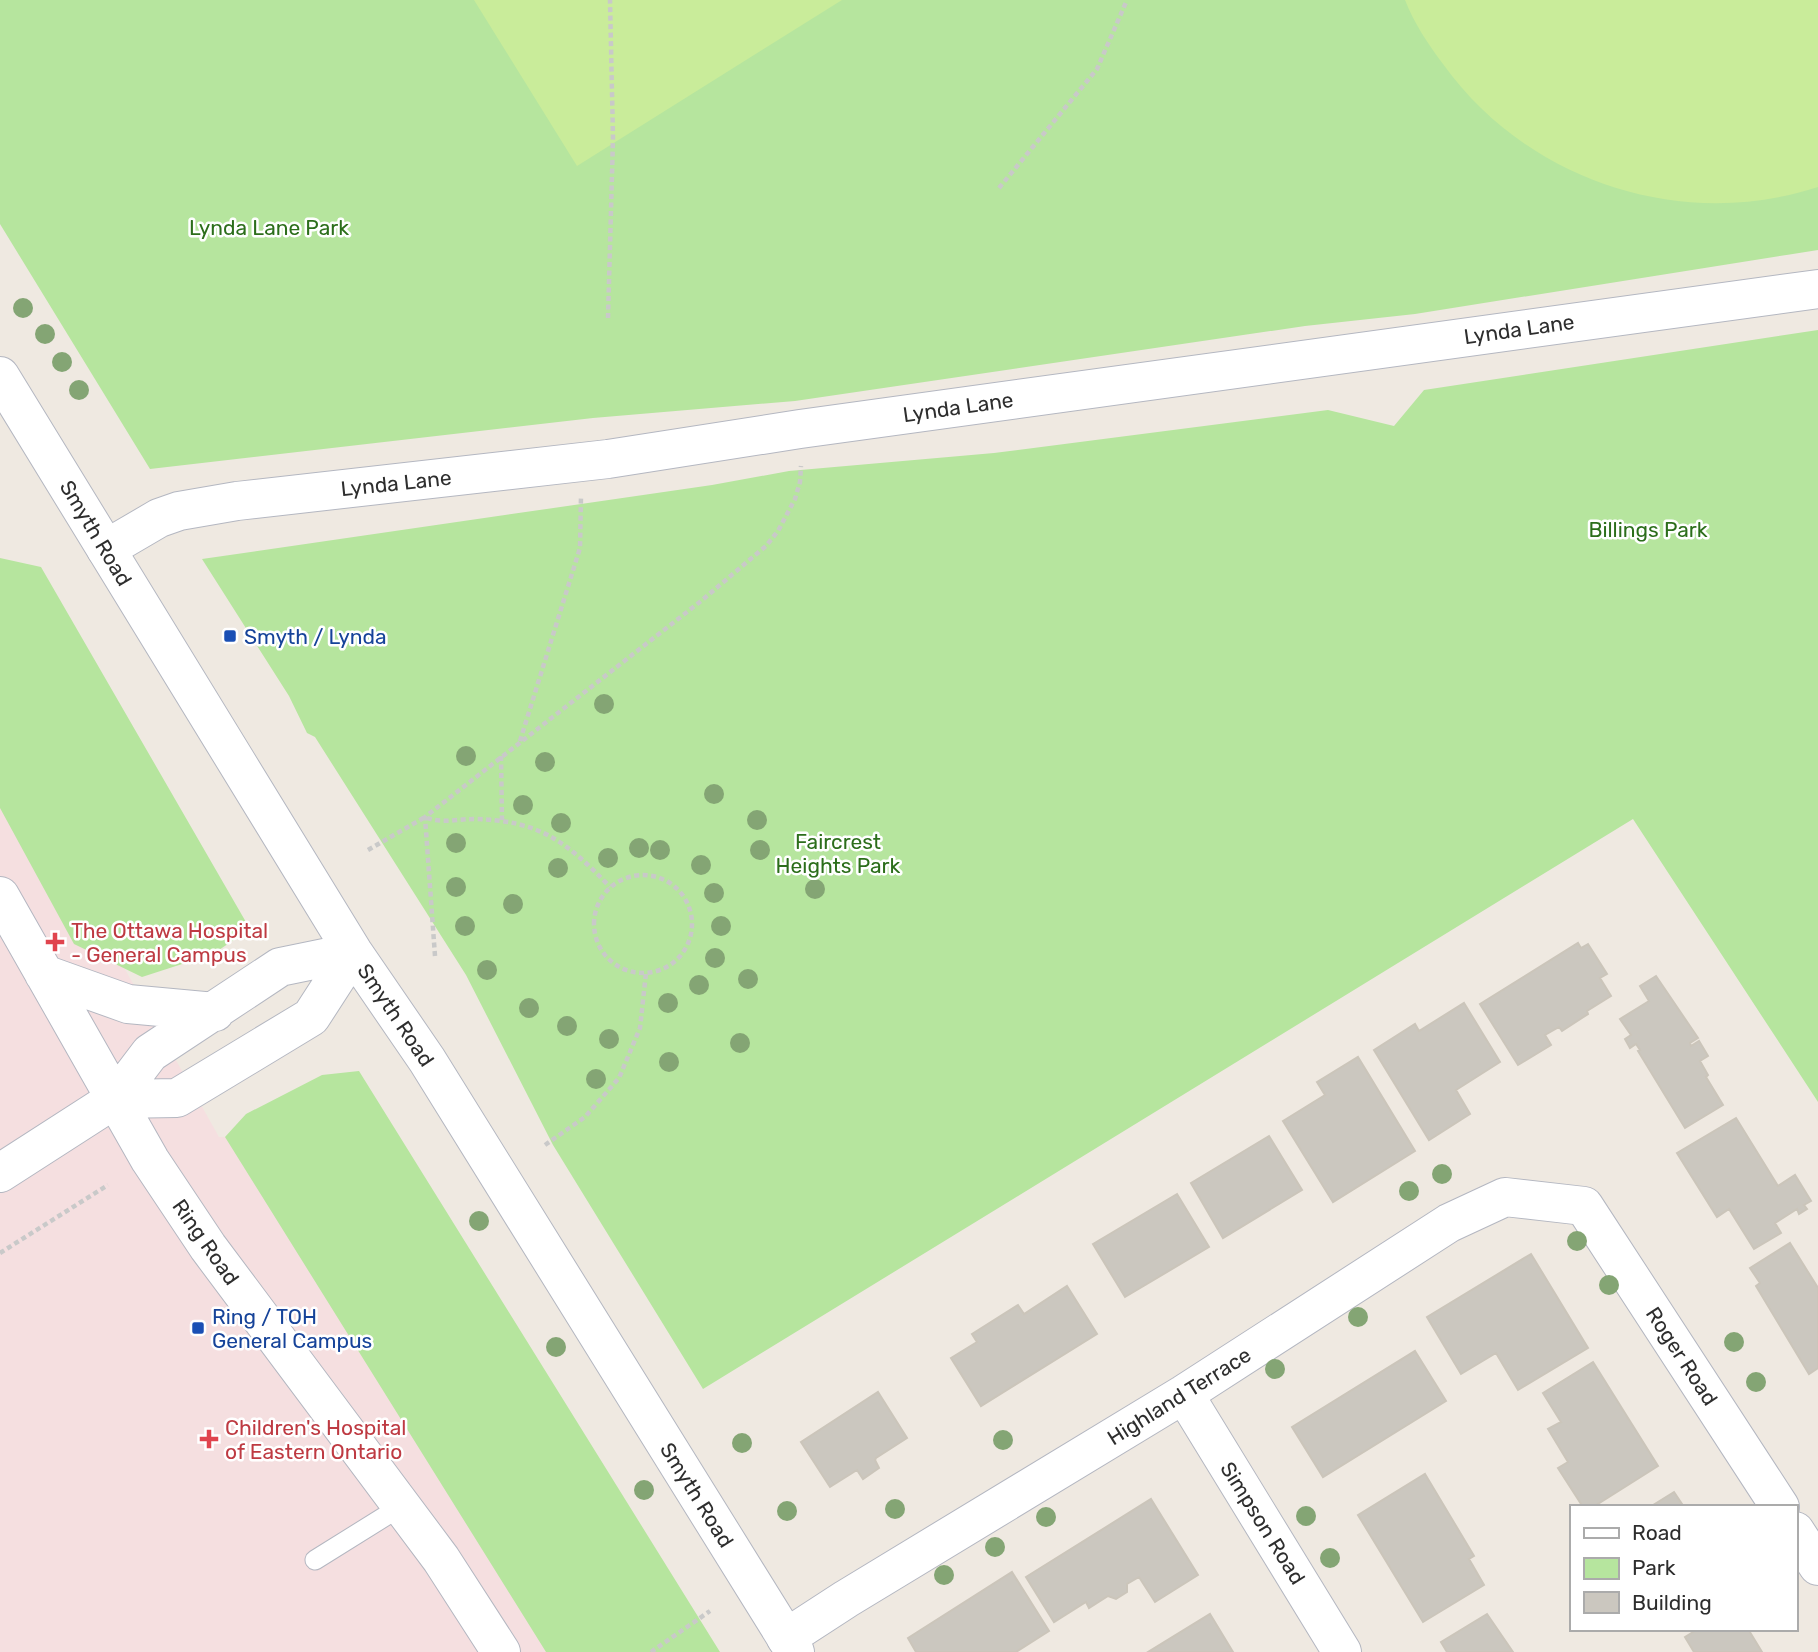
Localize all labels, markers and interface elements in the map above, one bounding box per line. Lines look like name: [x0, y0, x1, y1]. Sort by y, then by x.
park label: Lynda Lane Park: [189, 215, 349, 240]
street label: Lynda Lane: [1462, 309, 1576, 349]
street label: Lynda Lane: [901, 387, 1015, 427]
street label: Lynda Lane: [339, 465, 453, 501]
street label: Smyth Road: [55, 476, 137, 590]
park label: Billings Park: [1588, 517, 1708, 542]
place label: Smyth / Lynda: [244, 624, 387, 649]
marker: Smyth / Lynda: [222, 628, 238, 644]
park label: Faircrest Heights Park: [776, 829, 901, 878]
place label: The Ottawa Hospital - General Campus: [71, 918, 268, 967]
marker: The Ottawa Hospital - General Campus: [45, 932, 65, 952]
street label: Smyth Road: [352, 959, 440, 1071]
street label: Ring Road: [167, 1194, 245, 1290]
street label: Roger Road: [1641, 1302, 1723, 1410]
place label: Ring / TOH General Campus: [212, 1304, 372, 1353]
marker: Ring / TOH General Campus: [190, 1320, 206, 1336]
street label: Highland Terrace: [1103, 1342, 1255, 1450]
place label: Children's Hospital of Eastern Ontario: [225, 1415, 406, 1464]
marker: Children's Hospital of Eastern Ontario: [199, 1429, 219, 1449]
street label: Smyth Road: [655, 1438, 739, 1552]
street label: Simpson Road: [1215, 1457, 1311, 1589]
legend: [1570, 1505, 1797, 1631]
text: Road: [1632, 1520, 1682, 1545]
text: Park: [1632, 1555, 1676, 1580]
text: Building: [1632, 1590, 1712, 1615]

